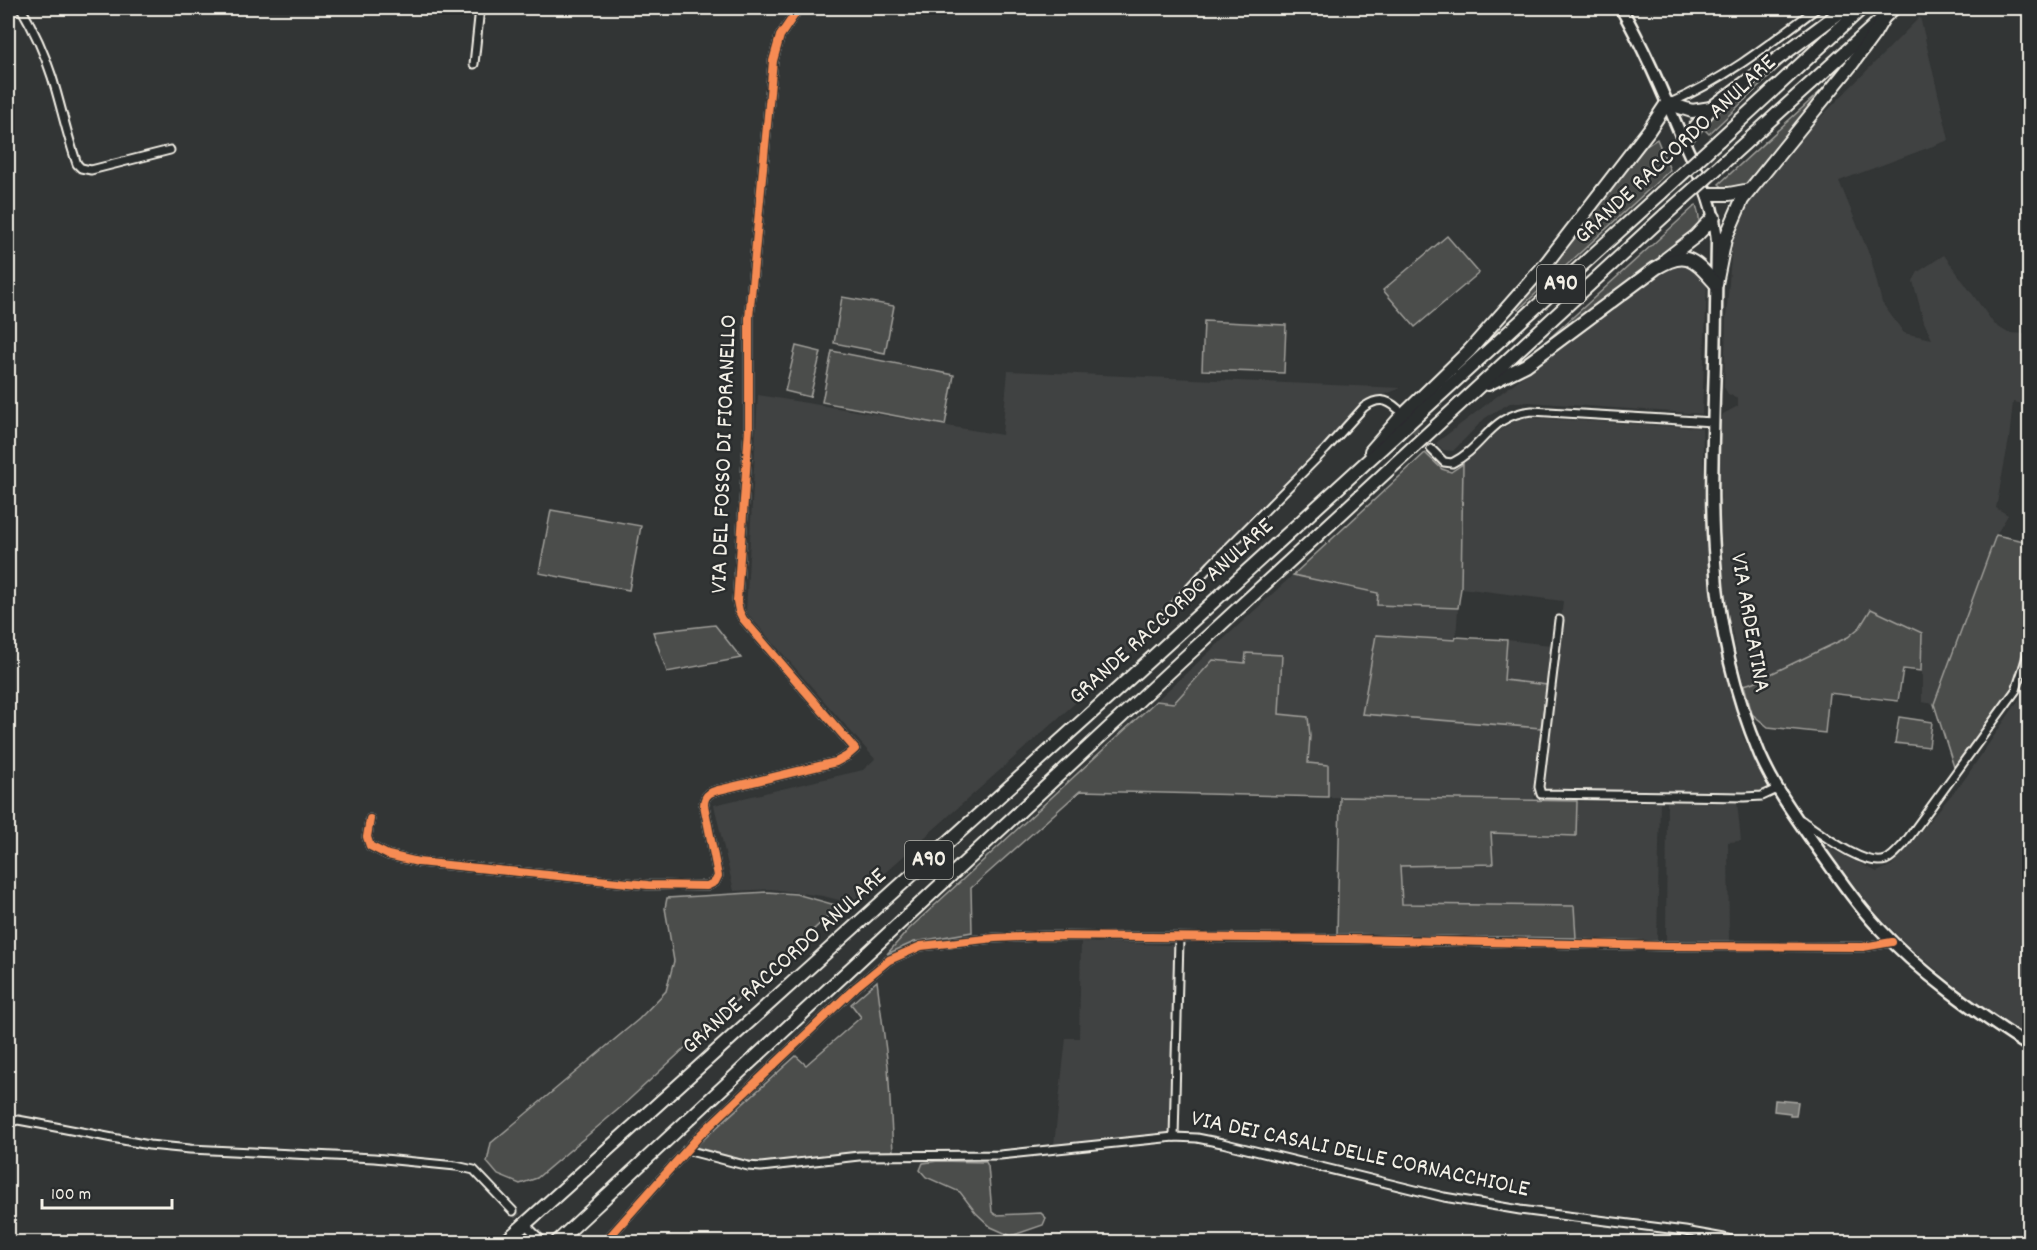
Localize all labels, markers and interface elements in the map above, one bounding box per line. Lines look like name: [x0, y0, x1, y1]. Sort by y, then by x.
street label: GRANDE RACCORDO ANULARE: [1567, 47, 1785, 253]
road number: A90: [1537, 265, 1585, 303]
street label: VIA DEL FOSSO DI FIORANELLO: [703, 314, 747, 594]
street label: GRANDE RACCORDO ANULARE: [1062, 511, 1282, 713]
street label: VIA ARDEATINA: [1720, 551, 1778, 695]
road number: A90: [905, 841, 953, 879]
street label: GRANDE RACCORDO ANULARE: [675, 861, 895, 1063]
street label: VIA DEI CASALI DELLE CORNACCHIOLE: [1188, 1103, 1532, 1207]
scale bar: [42, 1172, 172, 1210]
text: 100 m: [51, 1183, 91, 1208]

